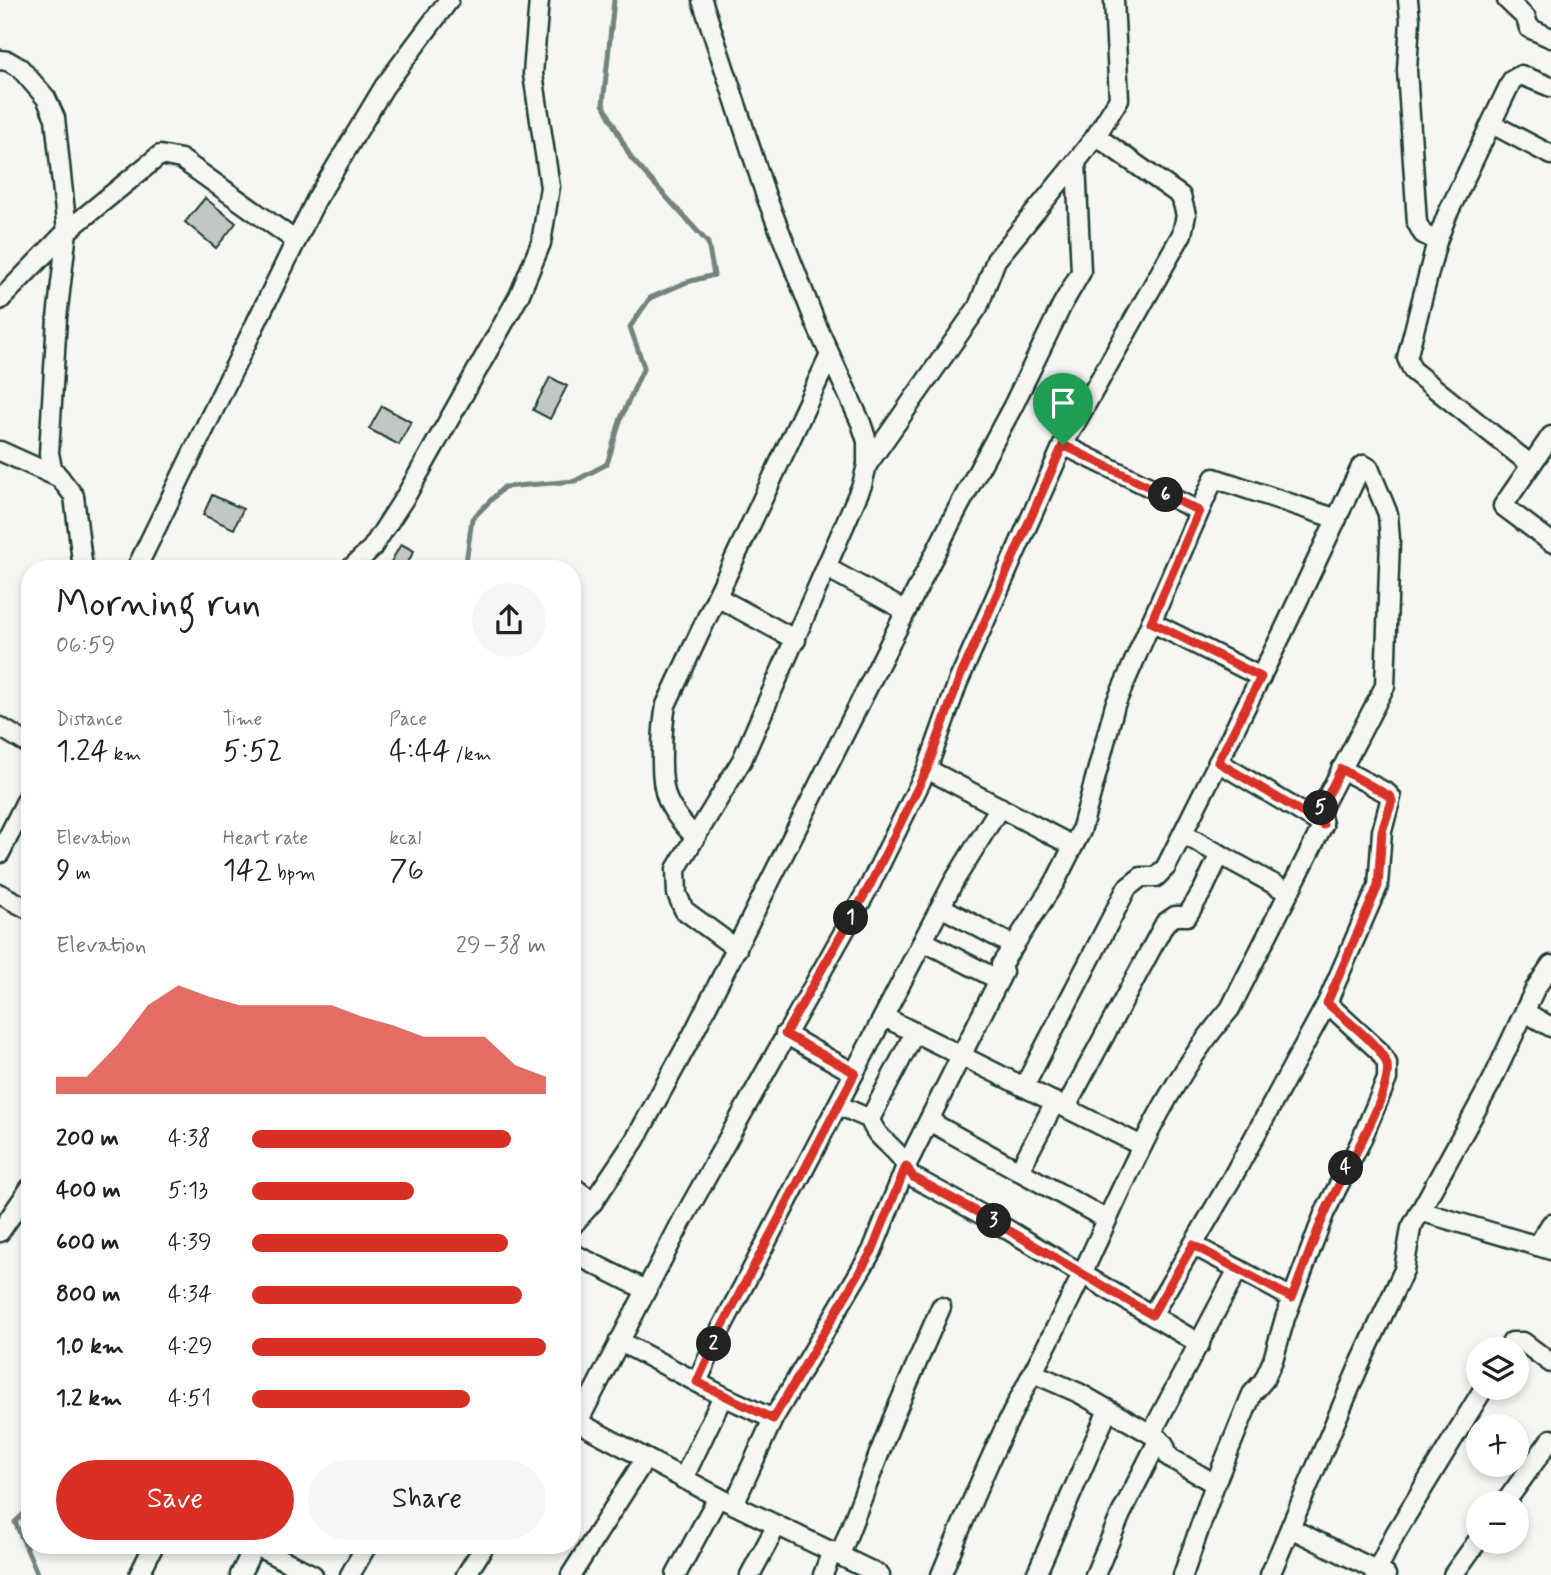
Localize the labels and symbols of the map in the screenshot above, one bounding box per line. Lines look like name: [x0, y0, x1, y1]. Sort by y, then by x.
pin: [1033, 373, 1093, 445]
pin: 6: [1148, 477, 1184, 512]
pin: 5: [1304, 790, 1338, 826]
pin: 1: [834, 900, 868, 936]
pin: 4: [1328, 1150, 1364, 1186]
pin: 3: [976, 1204, 1012, 1238]
pin: 2: [696, 1326, 732, 1362]

